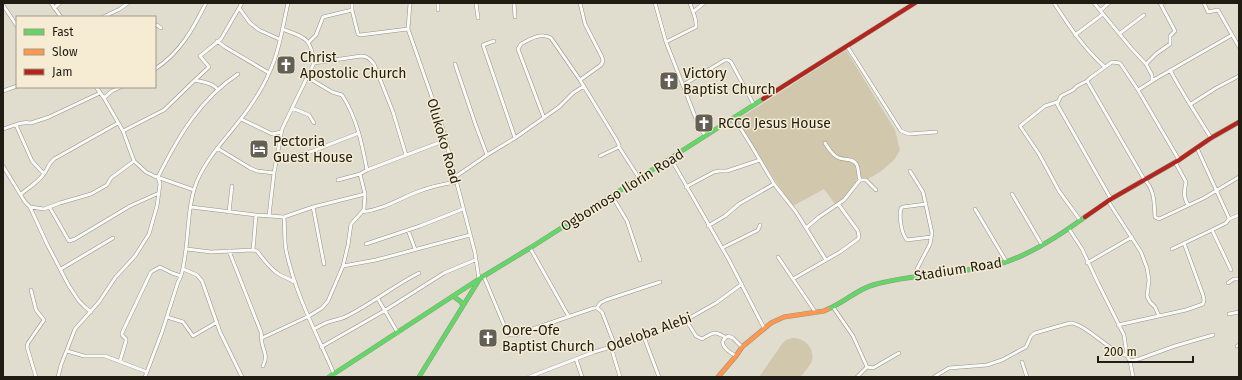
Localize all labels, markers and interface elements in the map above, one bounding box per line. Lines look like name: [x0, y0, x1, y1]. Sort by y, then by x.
legend: [16, 16, 156, 88]
text: Fast: [52, 25, 74, 39]
text: Slow: [52, 45, 78, 59]
place label: Christ Apostolic Church: [300, 49, 406, 82]
church icon: Christ Apostolic Church: [275, 54, 297, 76]
text: Jam: [52, 65, 72, 79]
place label: Victory Baptist Church: [683, 65, 776, 98]
church icon: Victory Baptist Church: [658, 70, 680, 92]
street label: Olukoko Road: [423, 96, 464, 186]
church icon: RCCG Jesus House: [693, 112, 715, 134]
place label: RCCG Jesus House: [718, 115, 831, 132]
place label: Pectoria Guest House: [273, 133, 353, 166]
hotel icon: Pectoria Guest House: [248, 138, 270, 160]
street label: Ogbomoso Ilorin Road: [558, 146, 687, 235]
street label: Stadium Road: [913, 254, 1003, 285]
street label: Odeloba Alebi: [604, 309, 694, 356]
place label: Oore-Ofe Baptist Church: [502, 322, 595, 355]
church icon: Oore-Ofe Baptist Church: [477, 327, 499, 349]
scale bar: [1098, 338, 1193, 364]
text: 200 m: [1104, 345, 1137, 359]

